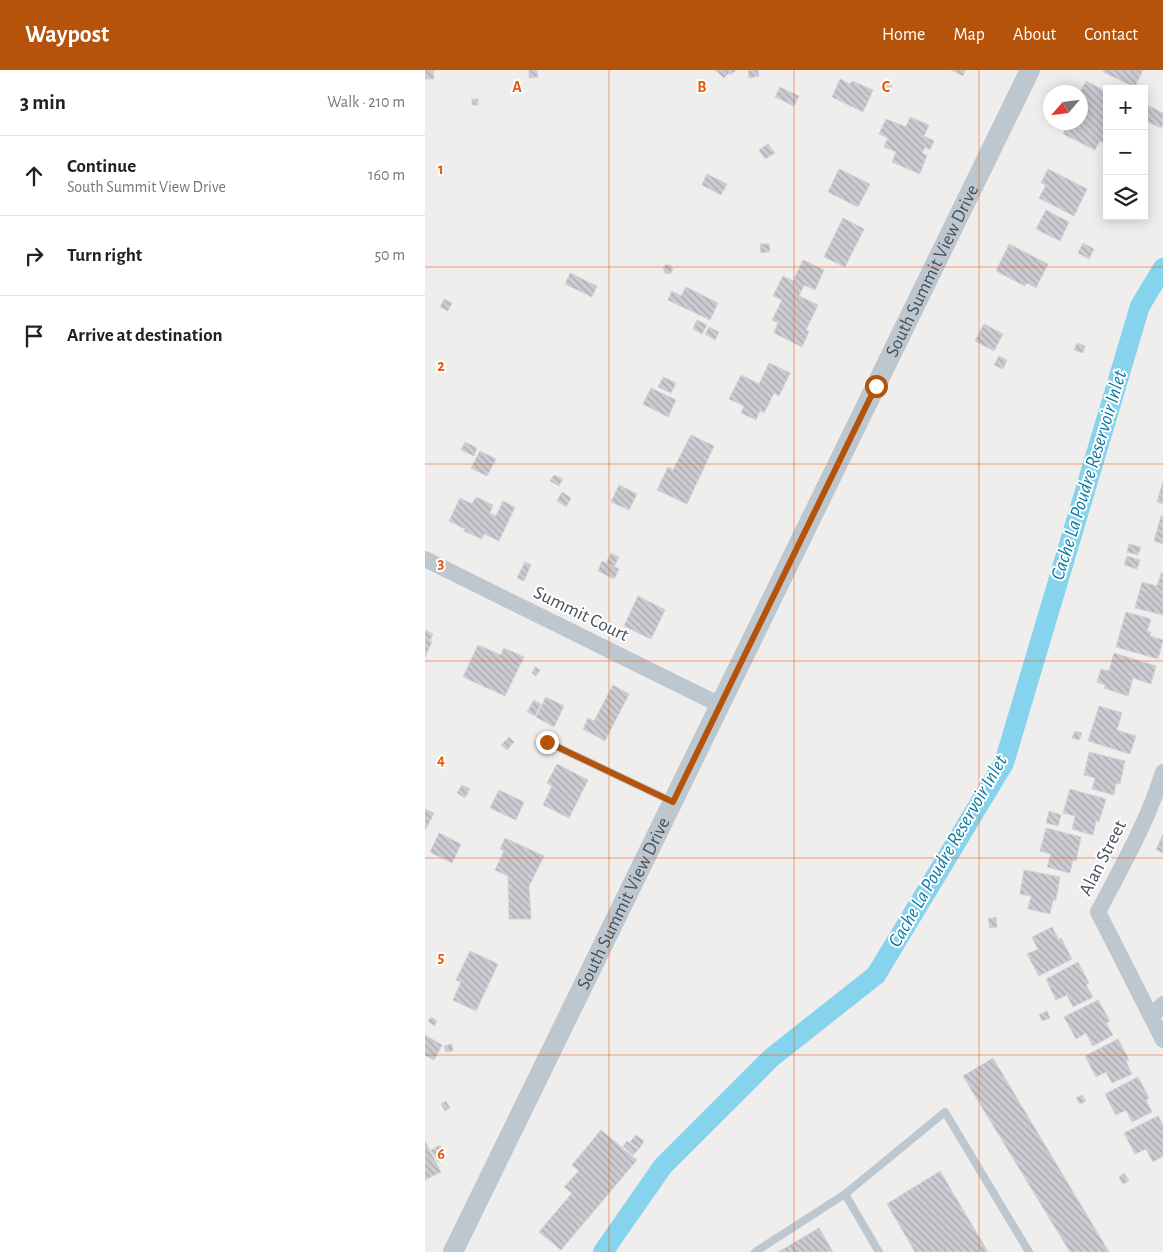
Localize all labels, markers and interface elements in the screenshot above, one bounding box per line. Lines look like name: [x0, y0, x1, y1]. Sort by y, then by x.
text: Waypost: [25, 23, 109, 47]
text: Home: [882, 26, 925, 44]
text: Map: [953, 26, 985, 44]
text: About: [1013, 26, 1056, 44]
text: Contact: [1084, 26, 1138, 44]
text: A: [512, 79, 522, 95]
text: B: [697, 79, 707, 95]
text: C: [882, 79, 891, 95]
north arrow: [1043, 85, 1088, 130]
map controls: [1103, 85, 1148, 220]
button: +: [1103, 85, 1148, 130]
text: 3 min: [20, 92, 66, 113]
text: Walk · 210 m: [327, 94, 405, 110]
button: −: [1103, 130, 1148, 175]
text: Continue: [67, 157, 136, 176]
text: 1: [438, 161, 444, 177]
icon: ahead: [20, 162, 48, 190]
text: 160 m: [368, 167, 405, 183]
button: layers: [1103, 175, 1148, 220]
text: South Summit View Drive: [67, 179, 226, 195]
street label: South Summit View Drive: [882, 182, 982, 360]
icon: right: [20, 242, 48, 270]
text: Turn right: [67, 246, 142, 265]
text: 50 m: [374, 247, 405, 263]
icon: arrive: [20, 322, 48, 350]
text: Arrive at destination: [67, 326, 223, 345]
text: 2: [437, 358, 445, 374]
water label: Cache La Poudre Reservoir Inlet: [1048, 367, 1131, 582]
route start: [865, 375, 888, 398]
text: 3: [438, 555, 445, 571]
street label: Summit Court: [531, 583, 631, 645]
route end: [536, 731, 559, 754]
water label: Cache La Poudre Reservoir Inlet: [885, 751, 1011, 951]
text: 4: [437, 752, 445, 768]
street label: South Summit View Drive: [573, 814, 673, 992]
street label: Alan Street: [1076, 817, 1130, 899]
text: 5: [438, 949, 445, 965]
text: 6: [437, 1146, 445, 1162]

